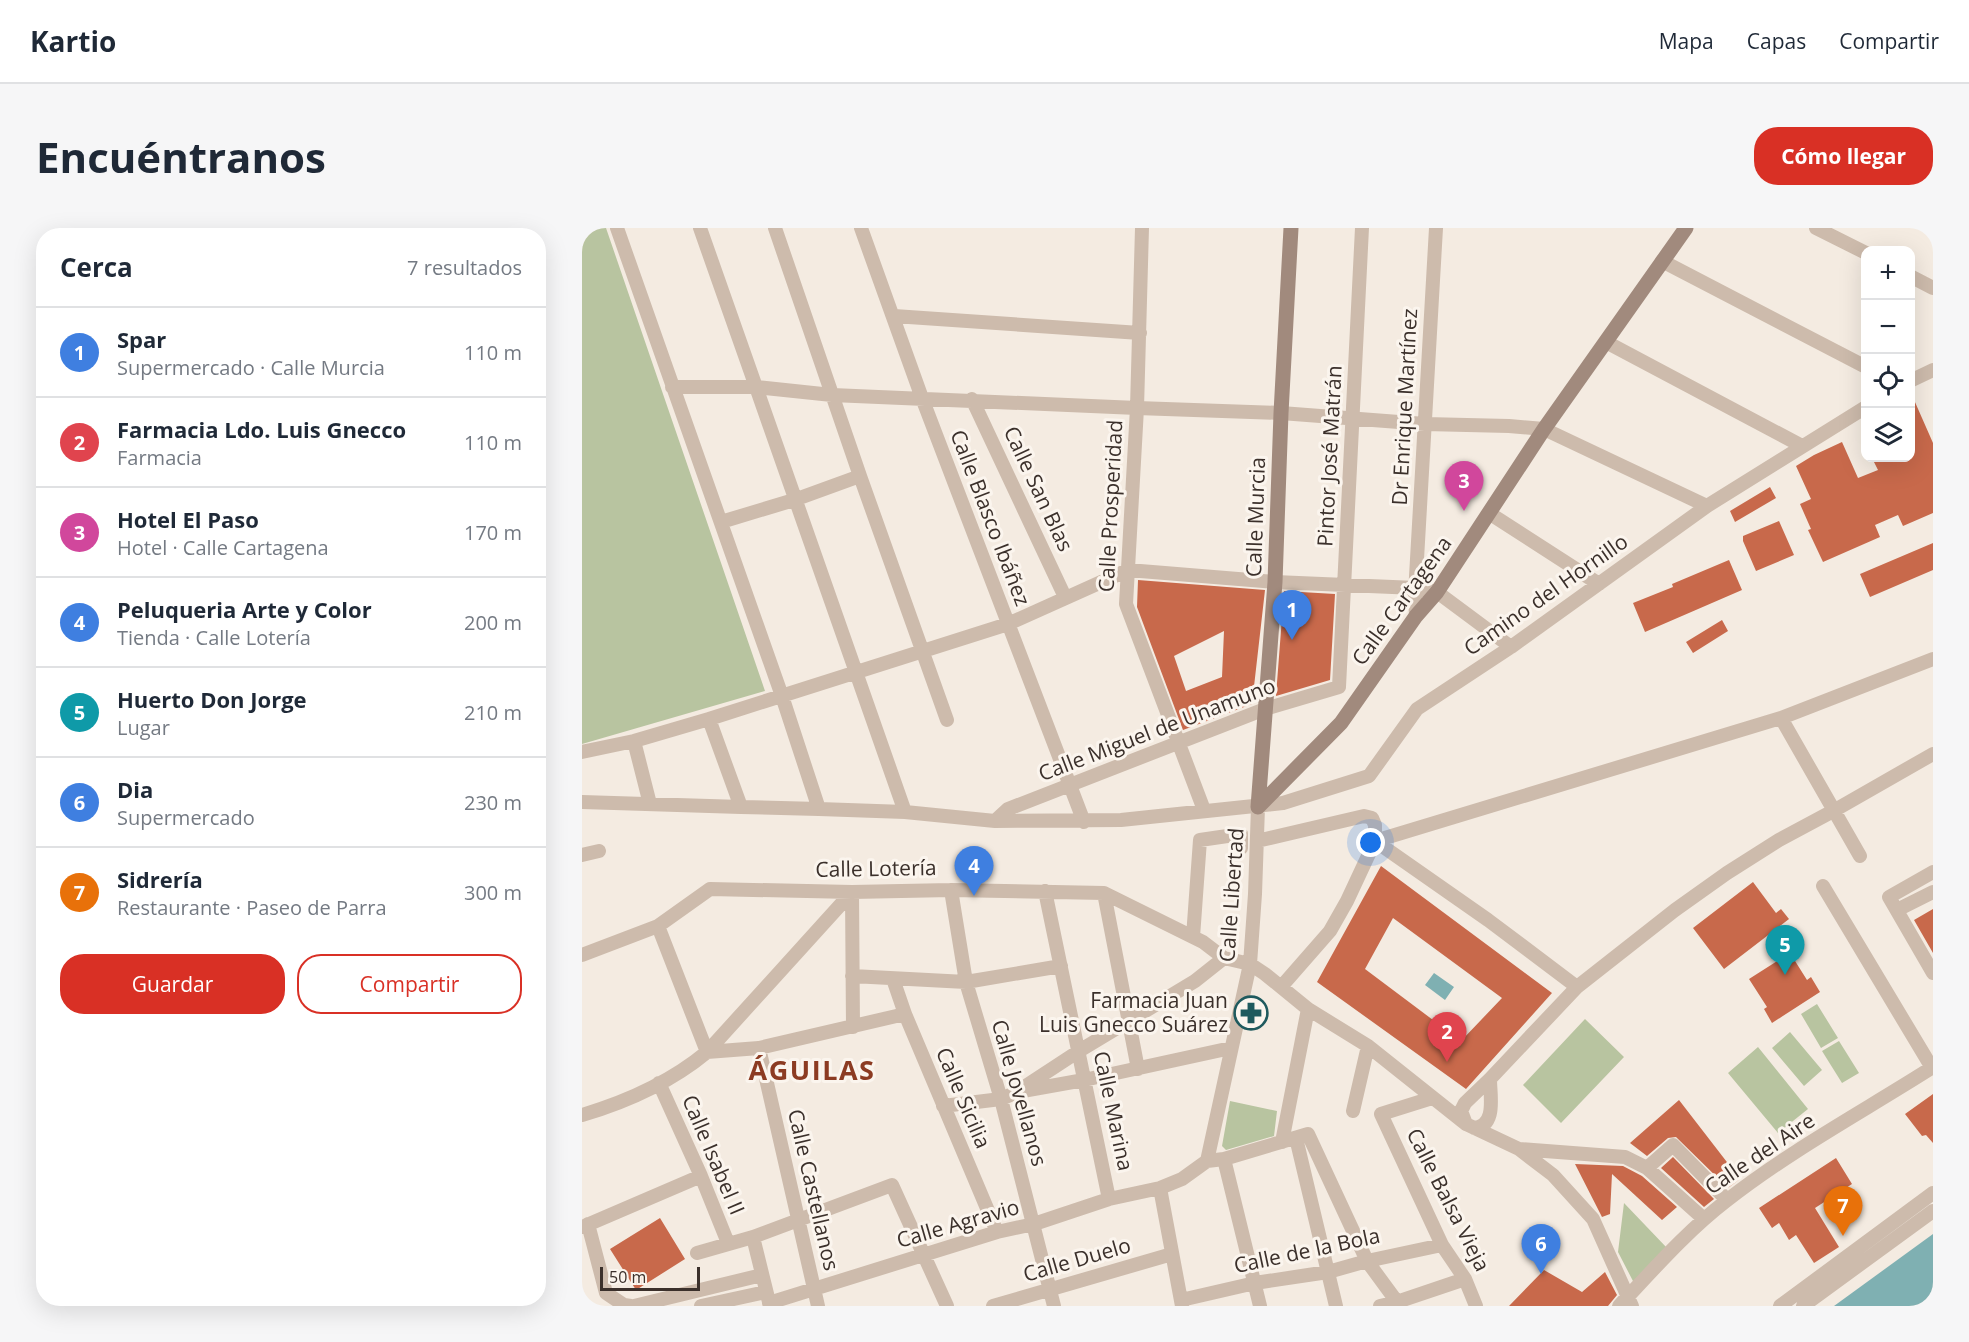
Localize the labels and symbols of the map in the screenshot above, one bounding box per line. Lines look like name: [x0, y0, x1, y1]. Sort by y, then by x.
street label: Dr Enrique Martínez: [1385, 308, 1423, 506]
street label: Pintor José Matrán: [1310, 365, 1348, 547]
street label: Calle Prosperidad: [1092, 419, 1128, 593]
street label: Calle San Blas: [998, 422, 1080, 556]
street label: Calle Blasco Ibáñez: [944, 426, 1037, 610]
street label: Calle Murcia: [1239, 456, 1271, 577]
pin: 3: [1444, 462, 1484, 511]
street label: Camino del Hornillo: [1458, 527, 1633, 661]
street label: Calle Cartagena: [1345, 530, 1458, 671]
pin: 1: [1272, 590, 1312, 640]
street label: Calle Miguel de Unamuno: [1034, 671, 1279, 787]
street label: Calle Libertad: [1212, 827, 1250, 963]
your location: [1356, 828, 1385, 857]
pin: 4: [954, 846, 994, 896]
street label: Calle Lotería: [815, 853, 937, 883]
pin: 5: [1766, 926, 1804, 975]
place label: Farmacia Juan Luis Gnecco Suárez: [1039, 986, 1228, 1038]
pharmacy icon: Farmacia Juan Luis Gnecco Suárez: [1233, 995, 1269, 1031]
pin: 2: [1428, 1012, 1466, 1062]
street label: Calle Jovellanos: [986, 1016, 1054, 1169]
street label: Calle Sicilia: [930, 1043, 998, 1152]
street label: Calle Marina: [1088, 1048, 1140, 1173]
district label: ÁGUILAS: [749, 1051, 875, 1088]
street label: Calle Isabel II: [676, 1090, 752, 1219]
street label: Calle Castellanos: [782, 1106, 846, 1273]
street label: Calle del Aire: [1699, 1106, 1820, 1200]
street label: Calle Balsa Vieja: [1401, 1123, 1497, 1276]
pin: 7: [1824, 1186, 1862, 1236]
street label: Calle Agravio: [893, 1192, 1022, 1254]
street label: Calle de la Bola: [1231, 1221, 1382, 1279]
pin: 6: [1522, 1224, 1560, 1274]
street label: Calle Duelo: [1020, 1230, 1134, 1288]
scale bar: [600, 1264, 700, 1292]

